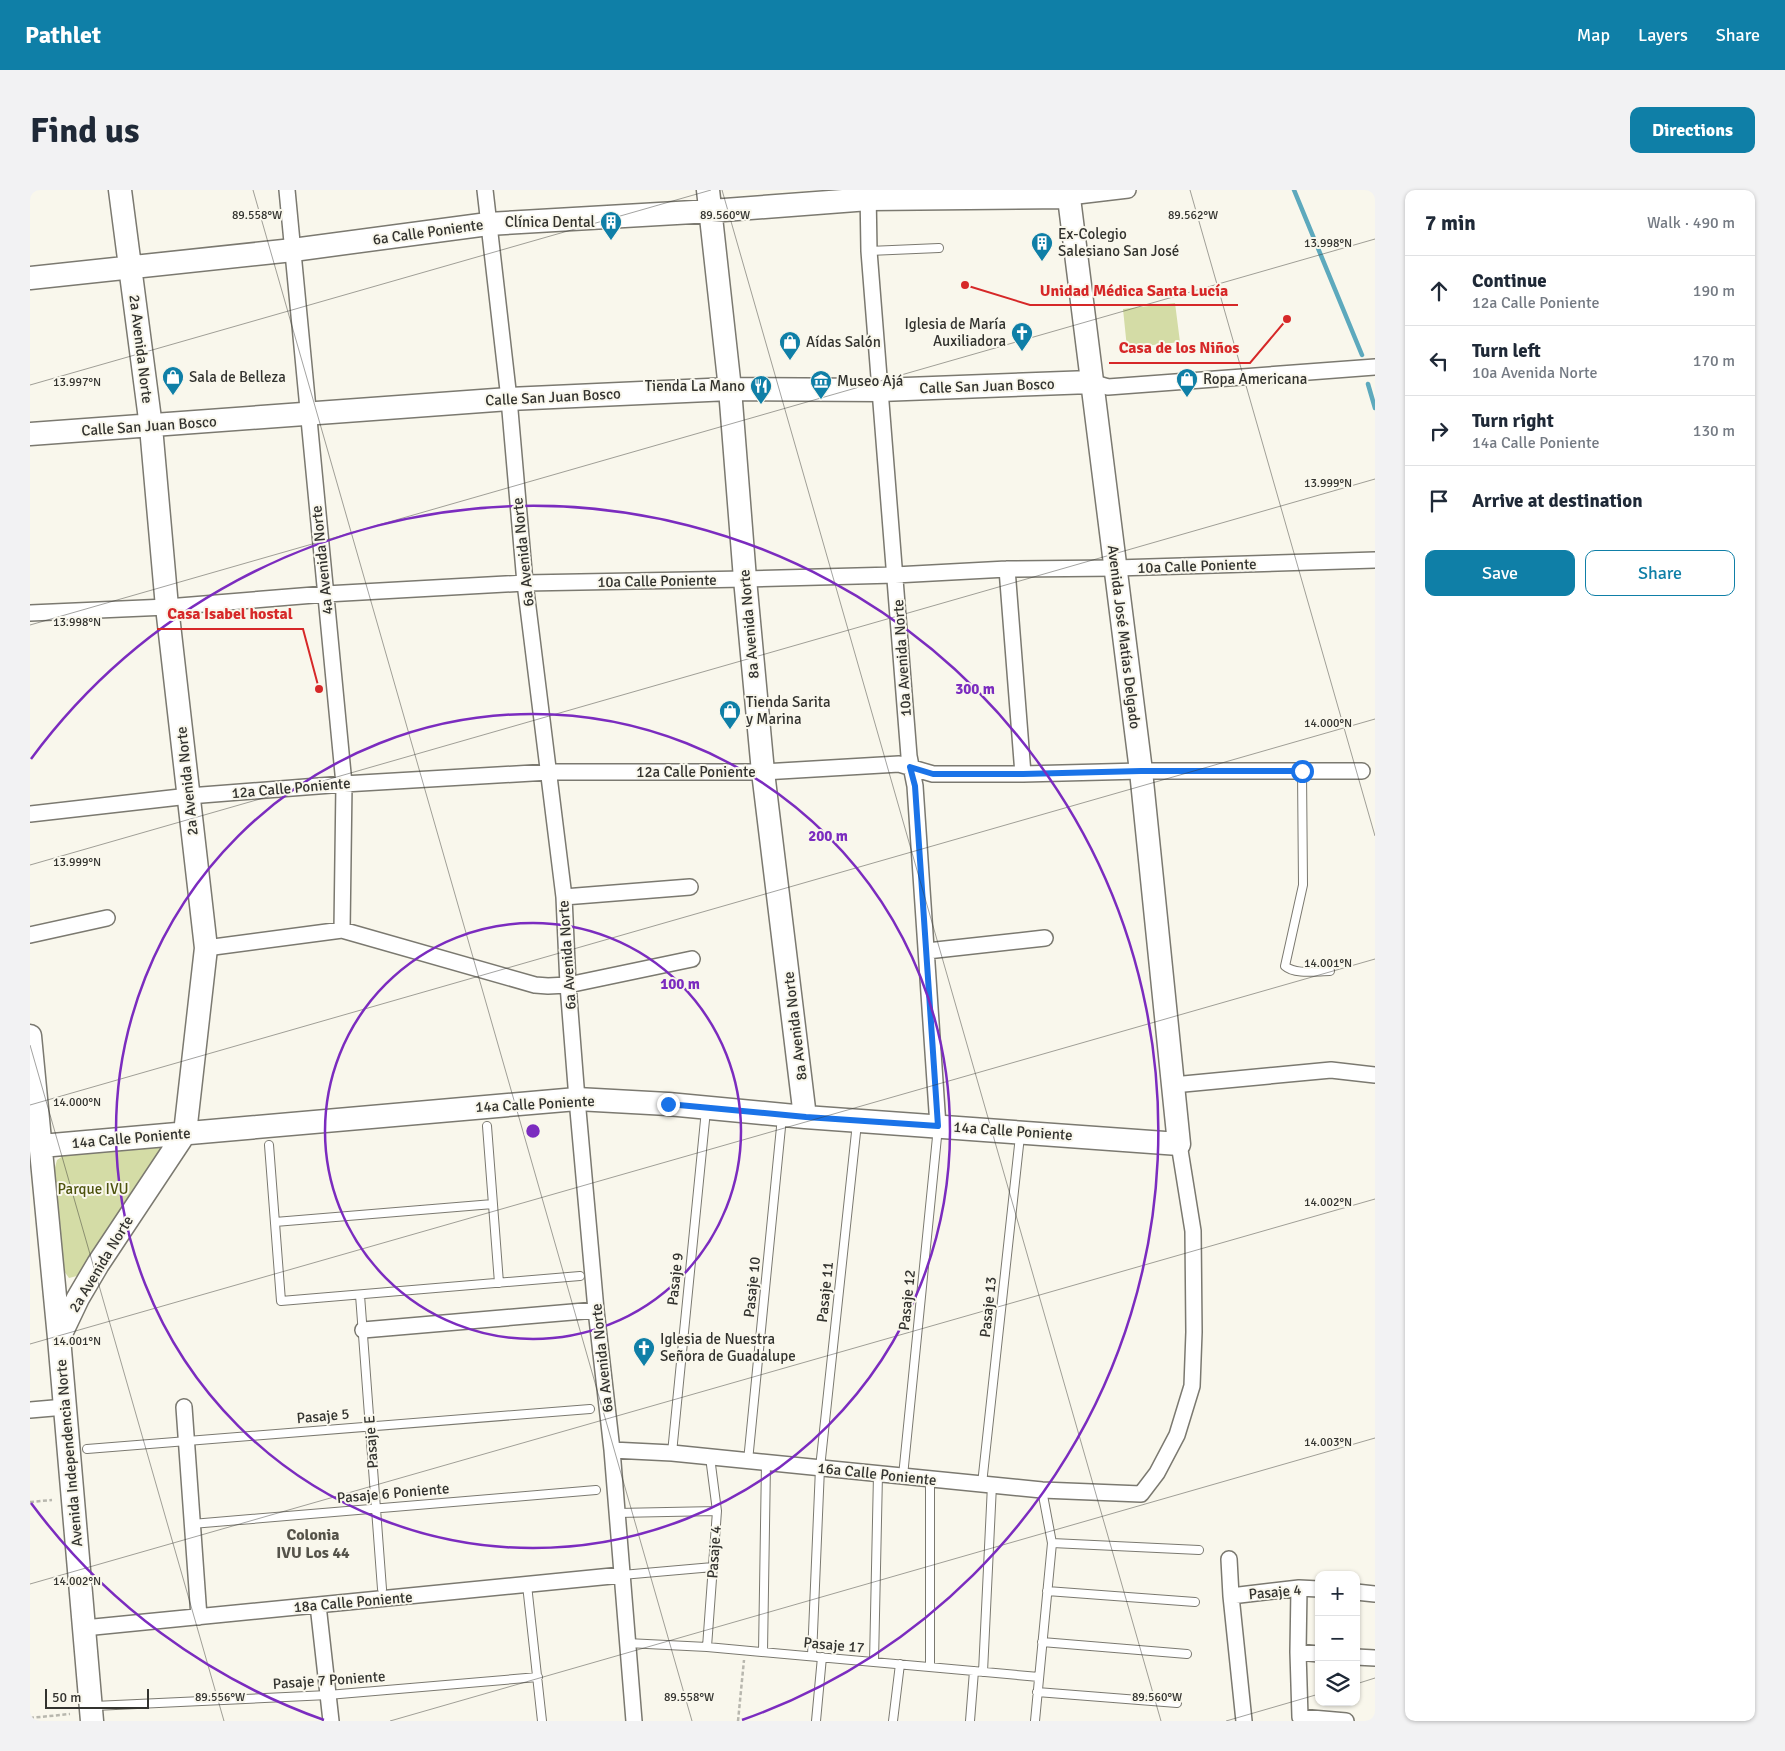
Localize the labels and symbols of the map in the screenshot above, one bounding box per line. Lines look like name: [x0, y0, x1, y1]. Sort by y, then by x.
text: 89.558°W: [232, 208, 282, 223]
text: 89.560°W: [700, 208, 750, 223]
text: 89.562°W: [1168, 208, 1218, 223]
building icon: Clínica Dental: [599, 210, 623, 241]
place label: Clínica Dental: [505, 213, 595, 231]
street label: 6a Calle Poniente: [372, 215, 484, 249]
place label: Ex-Colegio Salesiano San José: [1058, 225, 1179, 260]
building icon: Ex-Colegio Salesiano San José: [1030, 231, 1054, 262]
text: 13.998°N: [1304, 236, 1352, 251]
callout: Unidad Médica Santa Lucía: [1030, 274, 1238, 305]
text: Unidad Médica Santa Lucía: [1040, 281, 1228, 301]
street label: 2a Avenida Norte: [125, 293, 157, 405]
place label: Iglesia de María Auxiliadora: [904, 315, 1006, 350]
church icon: Iglesia de María Auxiliadora: [1010, 321, 1034, 352]
shop icon: Aídas Salón: [778, 330, 802, 361]
callout: Casa de los Niños: [1109, 332, 1250, 363]
place label: Aídas Salón: [806, 333, 881, 351]
text: Casa de los Niños: [1119, 338, 1239, 358]
shop icon: Sala de Belleza: [161, 365, 185, 396]
shop icon: Ropa Americana: [1175, 367, 1199, 398]
place label: Sala de Belleza: [189, 368, 286, 386]
museum icon: Museo Ajá: [809, 369, 833, 400]
place label: Ropa Americana: [1203, 370, 1307, 388]
place label: Museo Ajá: [837, 372, 903, 390]
restaurant icon: Tienda La Mano: [749, 374, 773, 405]
text: 13.997°N: [53, 375, 101, 390]
street label: Calle San Juan Bosco: [919, 375, 1055, 397]
place label: Tienda La Mano: [645, 377, 745, 395]
street label: Calle San Juan Bosco: [485, 384, 621, 410]
street label: Calle San Juan Bosco: [81, 412, 217, 440]
text: 13.999°N: [1304, 476, 1352, 491]
street label: 6a Avenida Norte: [508, 497, 538, 607]
street label: 4a Avenida Norte: [307, 505, 337, 615]
street label: Avenida José Matías Delgado: [1104, 544, 1144, 730]
street label: 10a Calle Poniente: [1137, 555, 1257, 577]
street label: 8a Avenida Norte: [735, 569, 763, 679]
street label: 10a Calle Poniente: [597, 571, 717, 591]
callout: Casa Isabel hostal: [157, 598, 303, 629]
street label: 10a Avenida Norte: [889, 599, 915, 717]
text: Casa Isabel hostal: [167, 604, 293, 624]
text: 13.998°N: [53, 615, 101, 630]
text: 300 m: [955, 680, 995, 698]
place label: Tienda Sarita y Marina: [746, 693, 831, 728]
shop icon: Tienda Sarita y Marina: [718, 699, 742, 730]
text: 14.000°N: [1304, 716, 1352, 731]
street label: 2a Avenida Norte: [172, 726, 202, 836]
route start: [1291, 760, 1314, 783]
street label: 12a Calle Poniente: [636, 763, 756, 781]
street label: 12a Calle Poniente: [231, 774, 351, 802]
text: 200 m: [808, 827, 848, 845]
text: 13.999°N: [53, 855, 101, 870]
street label: 6a Avenida Norte: [554, 900, 580, 1010]
text: 14.001°N: [1304, 956, 1352, 971]
street label: 8a Avenida Norte: [779, 970, 811, 1082]
text: 100 m: [660, 975, 700, 993]
street label: 14a Calle Poniente: [475, 1092, 595, 1116]
route end: [657, 1093, 680, 1116]
text: 14.000°N: [53, 1095, 101, 1110]
street label: 14a Calle Poniente: [953, 1118, 1073, 1144]
centre of rings: [524, 1122, 542, 1140]
street label: 14a Calle Poniente: [71, 1124, 191, 1152]
park label: Parque IVU: [57, 1180, 129, 1198]
text: 14.002°N: [1304, 1195, 1352, 1210]
street label: 2a Avenida Norte: [65, 1212, 137, 1316]
street label: Pasaje 9: [663, 1252, 687, 1306]
street label: Pasaje 10: [740, 1256, 764, 1318]
street label: Pasaje 11: [813, 1261, 837, 1323]
street label: Pasaje 12: [895, 1269, 919, 1331]
street label: Pasaje 13: [976, 1276, 1000, 1338]
street label: 6a Avenida Norte: [587, 1303, 617, 1413]
place label: Iglesia de Nuestra Señora de Guadalupe: [660, 1330, 796, 1365]
text: 14.001°N: [53, 1334, 101, 1349]
church icon: Iglesia de Nuestra Señora de Guadalupe: [632, 1336, 656, 1367]
street label: Avenida Independencia Norte: [52, 1359, 86, 1547]
street label: Pasaje 5: [296, 1405, 350, 1427]
street label: Pasaje E: [360, 1415, 382, 1469]
text: 14.003°N: [1304, 1435, 1352, 1450]
street label: 16a Calle Poniente: [817, 1459, 937, 1489]
street label: Pasaje 6 Poniente: [336, 1479, 450, 1507]
district label: Colonia IVU Los 44: [276, 1525, 350, 1563]
street label: Pasaje 4: [703, 1525, 725, 1579]
text: 14.002°N: [53, 1574, 101, 1589]
street label: Pasaje 4: [1248, 1581, 1302, 1603]
street label: 18a Calle Poniente: [293, 1588, 413, 1616]
street label: Pasaje 17: [803, 1633, 865, 1657]
street label: Pasaje 7 Poniente: [272, 1667, 386, 1693]
scale bar: [45, 1686, 149, 1709]
text: 89.556°W: [195, 1690, 245, 1705]
text: 89.558°W: [664, 1690, 714, 1705]
text: 89.560°W: [1132, 1690, 1182, 1705]

